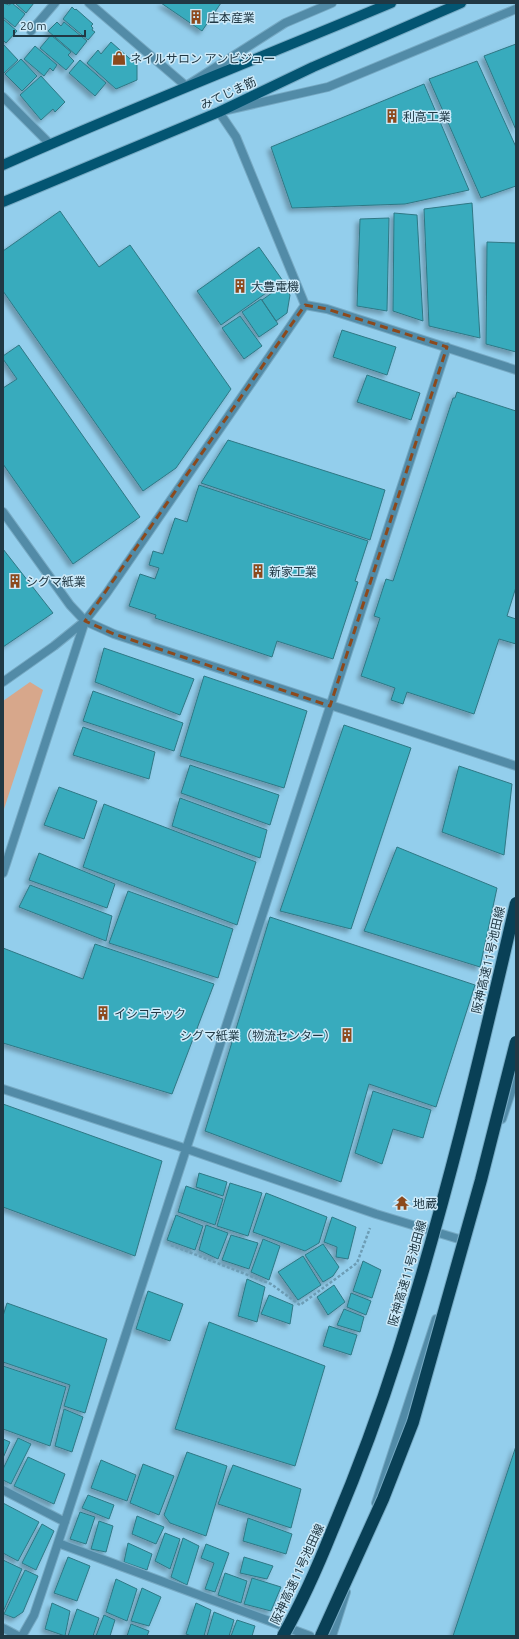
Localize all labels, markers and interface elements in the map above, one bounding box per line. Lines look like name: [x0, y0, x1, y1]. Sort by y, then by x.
building icon: 庄本産業: [188, 9, 204, 25]
place label: 庄本産業: [207, 11, 255, 24]
scale bar: [14, 12, 85, 38]
text: 20 m: [20, 19, 47, 32]
shop icon: ネイルサロン アンビジュー: [111, 50, 127, 66]
place label: ネイルサロン アンビジュー: [130, 52, 275, 65]
street label: みてじま筋: [198, 74, 258, 112]
building icon: 利高工業: [384, 108, 400, 124]
place label: 利高工業: [403, 110, 451, 123]
building icon: 大豊電機: [232, 278, 248, 294]
place label: 大豊電機: [251, 280, 299, 293]
building icon: 新家工業: [250, 563, 266, 579]
place label: 新家工業: [269, 565, 317, 578]
building icon: シグマ紙業: [7, 573, 23, 589]
place label: シグマ紙業: [26, 575, 86, 588]
street label: 阪神高速11号池田線: [469, 905, 507, 1015]
building icon: イシコテック: [95, 1005, 111, 1021]
place label: イシコテック: [114, 1007, 186, 1020]
building icon: シグマ紙業（物流センター）: [339, 1027, 355, 1043]
place label: シグマ紙業（物流センター）: [180, 1029, 336, 1042]
temple icon: 地蔵: [394, 1195, 410, 1211]
place label: 地蔵: [413, 1197, 437, 1210]
street label: 阪神高速11号池田線: [386, 1219, 428, 1327]
street label: 阪神高速11号池田線: [268, 1522, 326, 1626]

